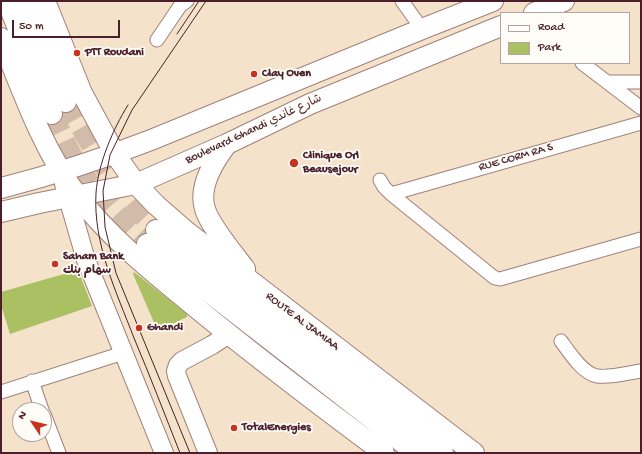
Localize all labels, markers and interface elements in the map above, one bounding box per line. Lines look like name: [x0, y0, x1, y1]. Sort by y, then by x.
scale bar: [14, 12, 122, 38]
legend: [500, 12, 630, 64]
text: 50 m: [19, 20, 44, 34]
text: Road: [538, 21, 564, 35]
text: Park: [538, 41, 561, 55]
place label: PTT Roudani: [85, 46, 144, 60]
marker: PTT Roudani: [72, 48, 82, 58]
place label: Clay Oven: [262, 67, 311, 81]
marker: Clay Oven: [249, 69, 259, 79]
street label: Boulevard Ghandi شارع غاندي: [183, 92, 325, 168]
street label: RUE CORM RA S: [477, 141, 555, 175]
place label: Clinique Orl Beausejour: [303, 149, 359, 177]
marker: Clinique Orl Beausejour: [288, 157, 300, 169]
place label: Saham Bank سهام بنك: [63, 250, 124, 278]
marker: Saham Bank سهام بنك: [50, 259, 60, 269]
street label: ROUTE AL JAMIAA: [262, 290, 342, 354]
place label: Ghandi: [147, 321, 183, 335]
marker: Ghandi: [134, 323, 144, 333]
north arrow: [12, 402, 52, 442]
text: N: [16, 409, 30, 422]
place label: TotalEnergies: [242, 421, 311, 435]
marker: TotalEnergies: [229, 423, 239, 433]

